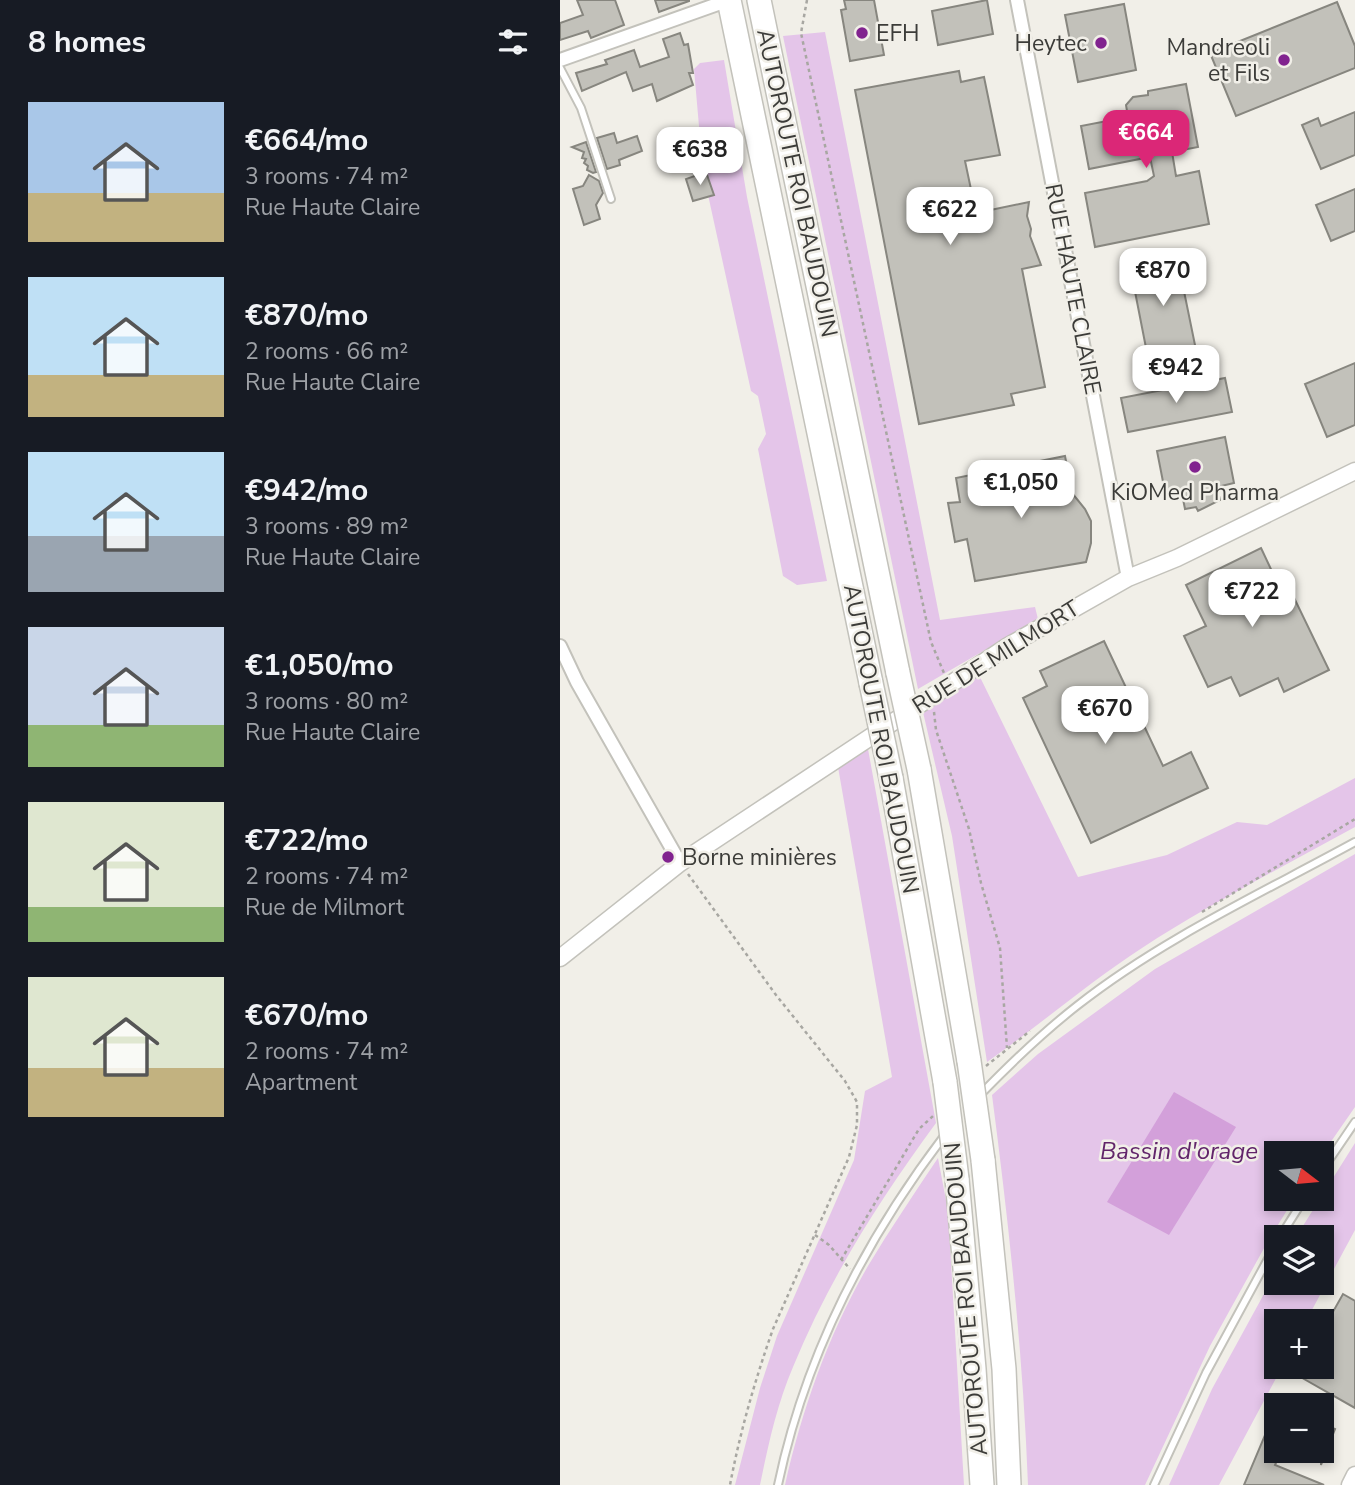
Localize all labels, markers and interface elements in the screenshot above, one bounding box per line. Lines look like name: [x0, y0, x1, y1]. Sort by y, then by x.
place label: EFH: [876, 18, 920, 49]
text: 8 homes: [28, 22, 146, 63]
icon: filters: [494, 23, 532, 61]
marker: EFH: [854, 25, 870, 41]
street label: AUTOROUTE ROI BAUDOUIN: [749, 26, 845, 340]
place label: Heytec: [1015, 28, 1087, 59]
place label: Mandreoli et Fils: [1166, 32, 1270, 89]
marker: Heytec: [1093, 35, 1109, 51]
marker: Mandreoli et Fils: [1276, 52, 1292, 68]
pin: €664: [1105, 110, 1187, 170]
text: €664: [1118, 117, 1174, 148]
text: €664/mo: [245, 120, 368, 161]
pin: €638: [659, 128, 741, 187]
icon: home: [84, 130, 168, 214]
text: €638: [672, 134, 728, 165]
text: 3 rooms · 74 m²: [245, 161, 408, 192]
street label: RUE HAUTE CLAIRE: [1037, 181, 1109, 397]
pin: €622: [909, 188, 991, 247]
text: Rue Haute Claire: [245, 192, 420, 223]
text: €622: [922, 194, 978, 225]
pin: €870: [1122, 248, 1204, 308]
text: €870: [1135, 255, 1191, 286]
text: €870/mo: [245, 295, 368, 336]
icon: home: [84, 305, 168, 389]
text: 2 rooms · 66 m²: [245, 336, 408, 367]
pin: €942: [1135, 346, 1217, 405]
text: €942: [1148, 352, 1204, 383]
text: Rue Haute Claire: [245, 367, 420, 398]
marker: KiOMed Pharma: [1187, 459, 1203, 475]
pin: €1,050: [964, 461, 1078, 520]
text: €1,050: [984, 467, 1058, 498]
text: €942/mo: [245, 470, 368, 511]
place label: KiOMed Pharma: [1111, 477, 1279, 508]
icon: home: [84, 480, 168, 564]
text: 3 rooms · 89 m²: [245, 511, 408, 542]
text: Rue Haute Claire: [245, 542, 420, 573]
pin: €722: [1211, 570, 1293, 629]
text: €722: [1224, 576, 1280, 607]
street label: AUTOROUTE ROI BAUDOUIN: [836, 582, 926, 896]
street label: RUE DE MILMORT: [906, 593, 1086, 721]
text: €1,050/mo: [245, 645, 394, 686]
icon: home: [84, 655, 168, 739]
text: 3 rooms · 80 m²: [245, 686, 408, 717]
pin: €670: [1064, 686, 1146, 746]
text: €670: [1077, 693, 1133, 724]
text: Rue Haute Claire: [245, 717, 420, 748]
text: €722/mo: [245, 820, 368, 861]
icon: home: [84, 830, 168, 914]
place label: Borne minières: [682, 842, 837, 873]
marker: Borne minières: [660, 849, 676, 865]
text: 2 rooms · 74 m²: [245, 861, 408, 892]
text: Rue de Milmort: [245, 892, 404, 923]
text: €670/mo: [245, 995, 368, 1036]
icon: home: [84, 1005, 168, 1089]
text: 2 rooms · 74 m²: [245, 1036, 408, 1067]
text: Apartment: [245, 1067, 357, 1098]
water label: Bassin d'orage: [1100, 1135, 1258, 1167]
street label: AUTOROUTE ROI BAUDOUIN: [937, 1141, 995, 1457]
north arrow: [1264, 1141, 1334, 1211]
map controls: [1264, 1141, 1334, 1463]
button: layers: [1264, 1225, 1334, 1295]
button: +: [1264, 1309, 1334, 1379]
button: −: [1264, 1393, 1334, 1463]

